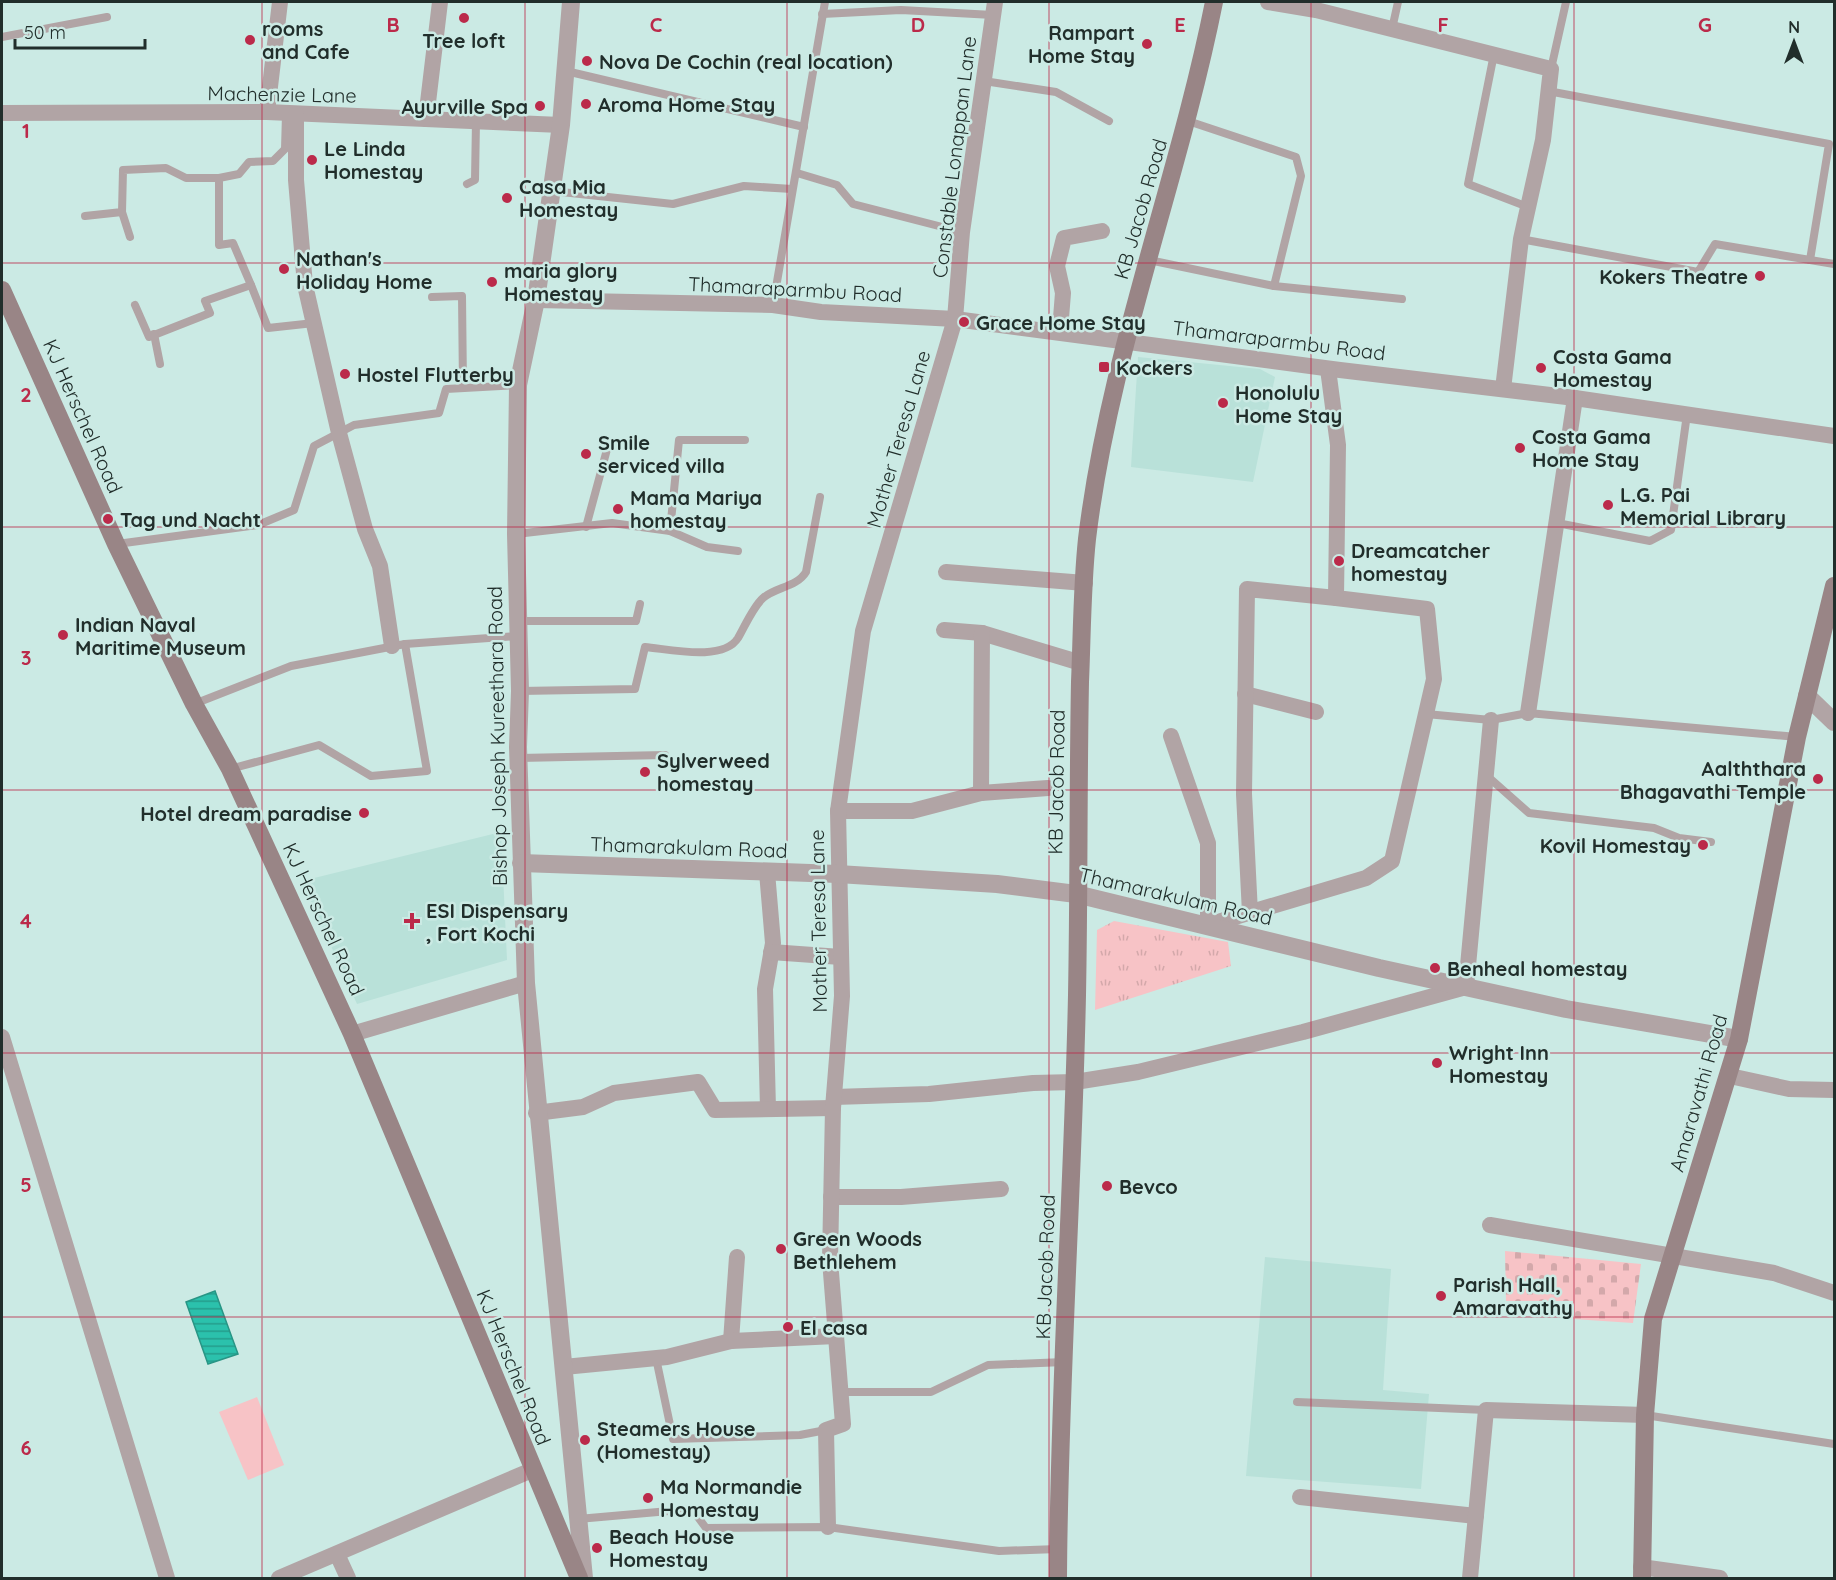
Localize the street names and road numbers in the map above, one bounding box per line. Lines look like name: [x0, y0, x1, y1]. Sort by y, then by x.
street label: Constable Lonappan Lane: [927, 35, 981, 279]
street label: Machenzie Lane: [207, 80, 357, 108]
street label: KB Jacob Road: [1108, 136, 1172, 282]
street label: Thamaraparmbu Road: [687, 271, 903, 307]
street label: Thamaraparmbu Road: [1171, 315, 1387, 365]
street label: KJ Herschel Road: [38, 335, 128, 497]
street label: Mother Teresa Lane: [861, 347, 935, 531]
street label: Bishop Joseph Kureethara Road: [482, 586, 512, 886]
street label: KB Jacob Road: [1042, 709, 1070, 855]
street label: Mother Teresa Lane: [804, 829, 832, 1013]
street label: Thamarakulam Road: [590, 831, 788, 863]
street label: KJ Herschel Road: [278, 839, 370, 999]
street label: Thamarakulam Road: [1077, 862, 1275, 930]
street label: Amaravathi Road: [1664, 1011, 1732, 1175]
street label: KB Jacob Road: [1030, 1194, 1060, 1340]
street label: KJ Herschel Road: [471, 1285, 557, 1449]

